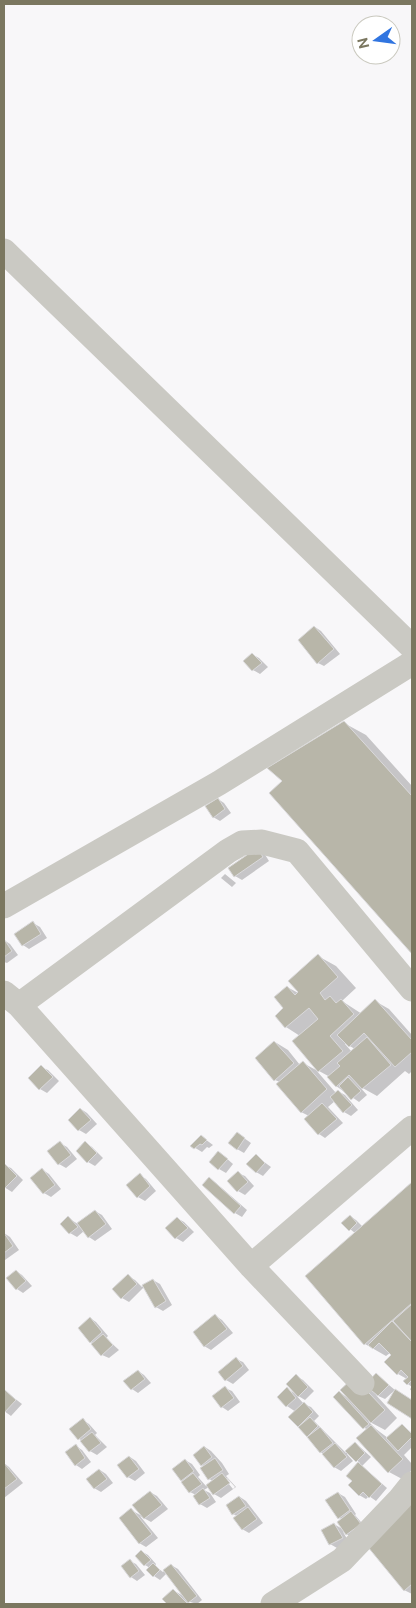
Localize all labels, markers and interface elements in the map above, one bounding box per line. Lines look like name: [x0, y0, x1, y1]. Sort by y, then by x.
north arrow: [351, 15, 401, 65]
text: N: [354, 36, 372, 50]

